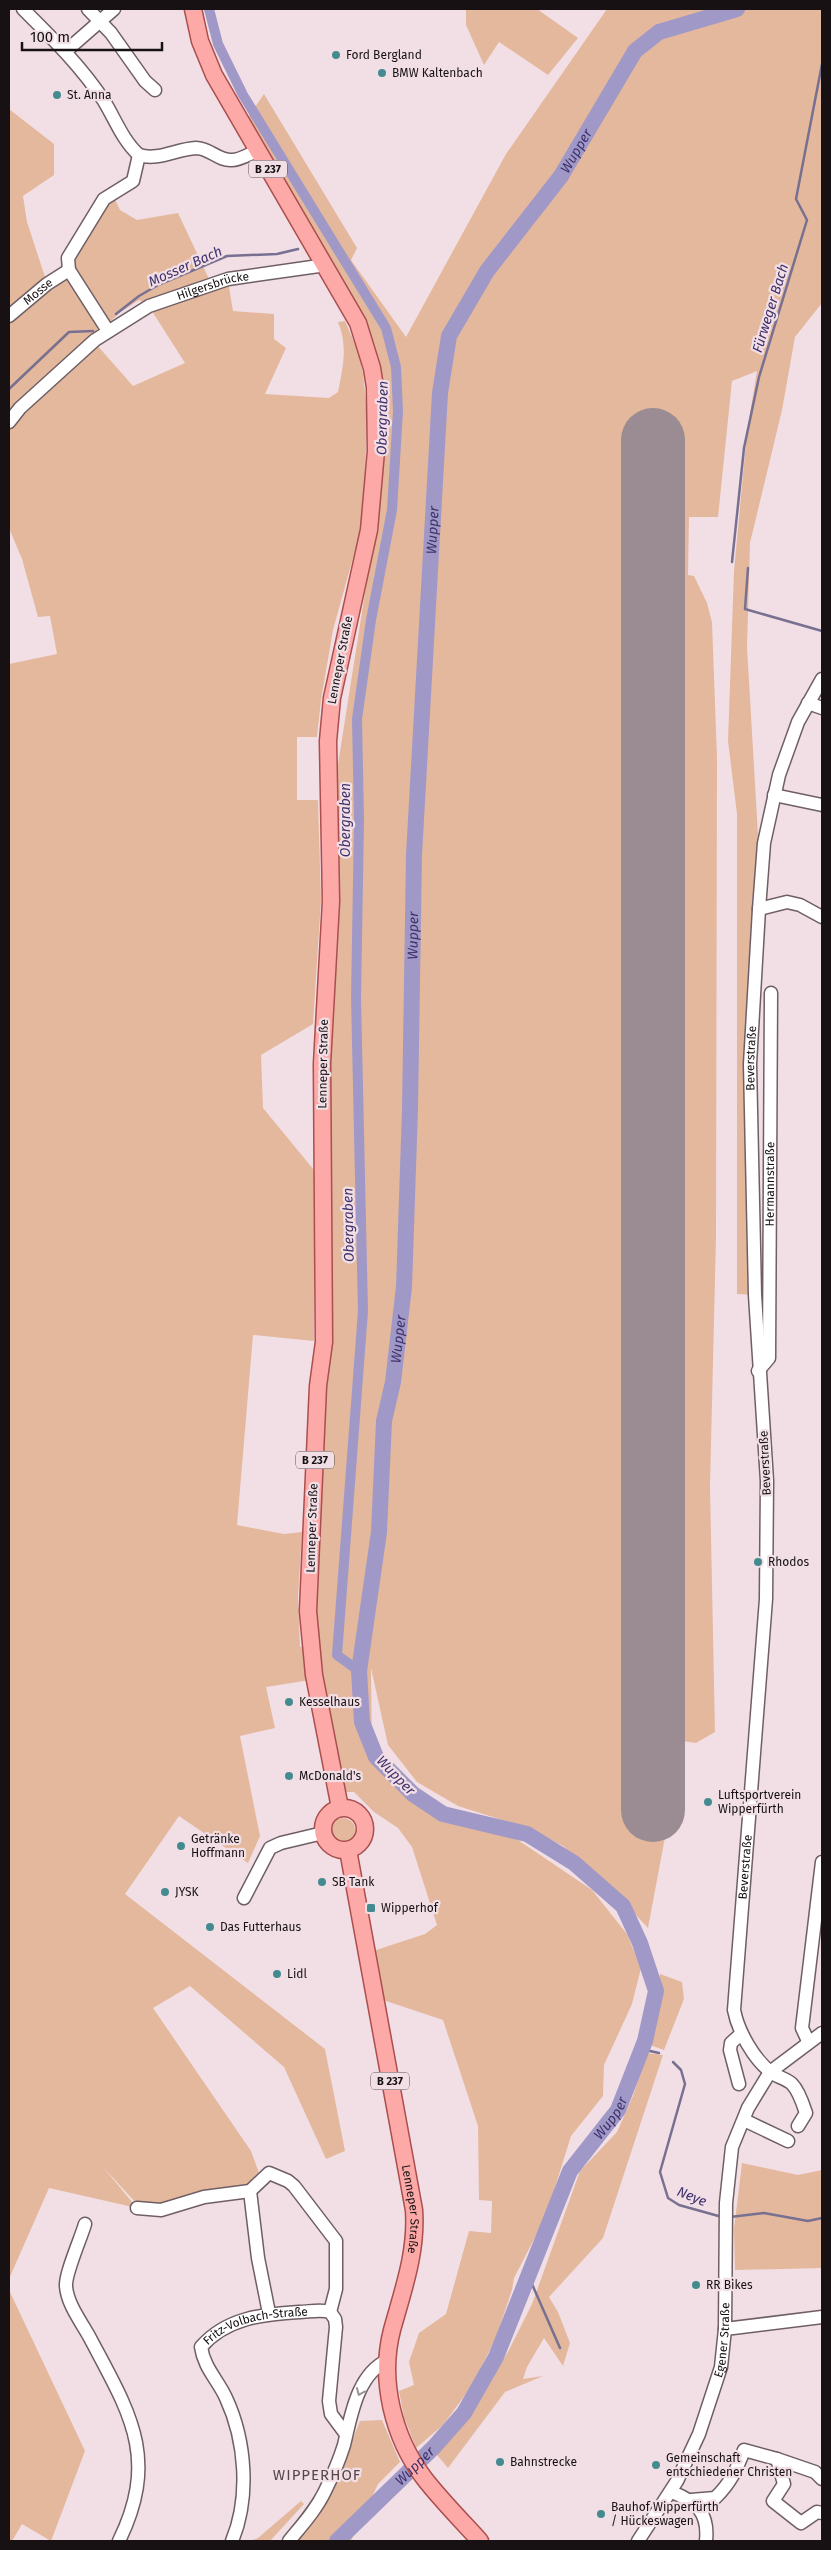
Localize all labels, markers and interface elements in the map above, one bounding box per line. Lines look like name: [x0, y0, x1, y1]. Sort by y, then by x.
scale bar: [22, 20, 162, 52]
text: 100 m: [30, 28, 70, 46]
place label: Ford Bergland: [346, 48, 422, 62]
marker: Ford Bergland: [330, 49, 342, 61]
place label: BMW Kaltenbach: [392, 66, 483, 80]
marker: BMW Kaltenbach: [376, 67, 388, 79]
place label: St. Anna: [67, 88, 111, 102]
marker: St. Anna: [51, 89, 63, 101]
water label: Wupper: [557, 125, 596, 176]
road number: B 237: [249, 160, 287, 178]
water label: Mosser Bach: [146, 243, 225, 290]
water label: Fürweger Bach: [749, 262, 792, 355]
street label: Hilgersbrücke: [175, 269, 250, 303]
street label: Mosse: [21, 275, 55, 308]
water label: Obergraben: [373, 381, 392, 455]
water label: Wupper: [423, 505, 443, 555]
street label: Lenneper Straße: [325, 615, 355, 705]
water label: Obergraben: [337, 783, 354, 857]
water label: Wupper: [404, 911, 422, 960]
street label: Lenneper Straße: [315, 1019, 331, 1109]
street label: Beverstraße: [743, 1025, 759, 1091]
street label: Hermannstraße: [763, 1142, 777, 1226]
water label: Obergraben: [339, 1188, 358, 1262]
water label: Wupper: [387, 1314, 410, 1364]
street label: Beverstraße: [756, 1430, 774, 1496]
road number: B 237: [296, 1452, 334, 1468]
street label: Lenneper Straße: [303, 1483, 321, 1573]
place label: Rhodos: [768, 1555, 809, 1569]
marker: Rhodos: [752, 1556, 764, 1568]
place label: Kesselhaus: [299, 1695, 360, 1709]
marker: Kesselhaus: [283, 1696, 295, 1708]
water label: Wupper: [373, 1752, 419, 1799]
place label: McDonald's: [299, 1769, 361, 1783]
marker: McDonald's: [283, 1770, 295, 1782]
place label: Luftsportverein Wipperfürth: [718, 1788, 801, 1816]
marker: Luftsportverein Wipperfürth: [702, 1796, 714, 1808]
place label: Getränke Hoffmann: [191, 1832, 245, 1860]
street label: Beverstraße: [736, 1834, 755, 1900]
marker: Getränke Hoffmann: [175, 1840, 187, 1852]
place label: SB Tank: [332, 1875, 375, 1889]
marker: SB Tank: [316, 1876, 328, 1888]
place label: JYSK: [175, 1885, 200, 1899]
marker: JYSK: [159, 1886, 171, 1898]
place label: Wipperhof: [381, 1901, 439, 1915]
marker: Wipperhof: [365, 1902, 377, 1914]
place label: Das Futterhaus: [220, 1920, 301, 1934]
marker: Das Futterhaus: [204, 1921, 216, 1933]
place label: Lidl: [287, 1967, 308, 1981]
marker: Lidl: [271, 1968, 283, 1980]
road number: B 237: [371, 2072, 409, 2090]
water label: Wupper: [590, 2094, 632, 2143]
street label: Lenneper Straße: [399, 2164, 421, 2255]
water label: Neye: [674, 2183, 709, 2210]
place label: RR Bikes: [706, 2278, 753, 2292]
marker: RR Bikes: [690, 2279, 702, 2291]
street label: Egener Straße: [711, 2302, 732, 2379]
street label: Fritz-Volbach-Straße: [200, 2305, 308, 2348]
one-way arrow: [356, 2387, 367, 2396]
water label: Wupper: [392, 2443, 439, 2489]
place label: Gemeinschaft entschiedener Christen: [666, 2451, 792, 2479]
place label: Bahnstrecke: [510, 2455, 577, 2469]
marker: Bahnstrecke: [494, 2456, 506, 2468]
marker: Gemeinschaft entschiedener Christen: [650, 2459, 662, 2471]
district label: WIPPERHOF: [273, 2466, 361, 2484]
place label: Bauhof Wipperfürth / Hückeswagen: [611, 2500, 719, 2528]
marker: Bauhof Wipperfürth / Hückeswagen: [595, 2508, 607, 2520]

